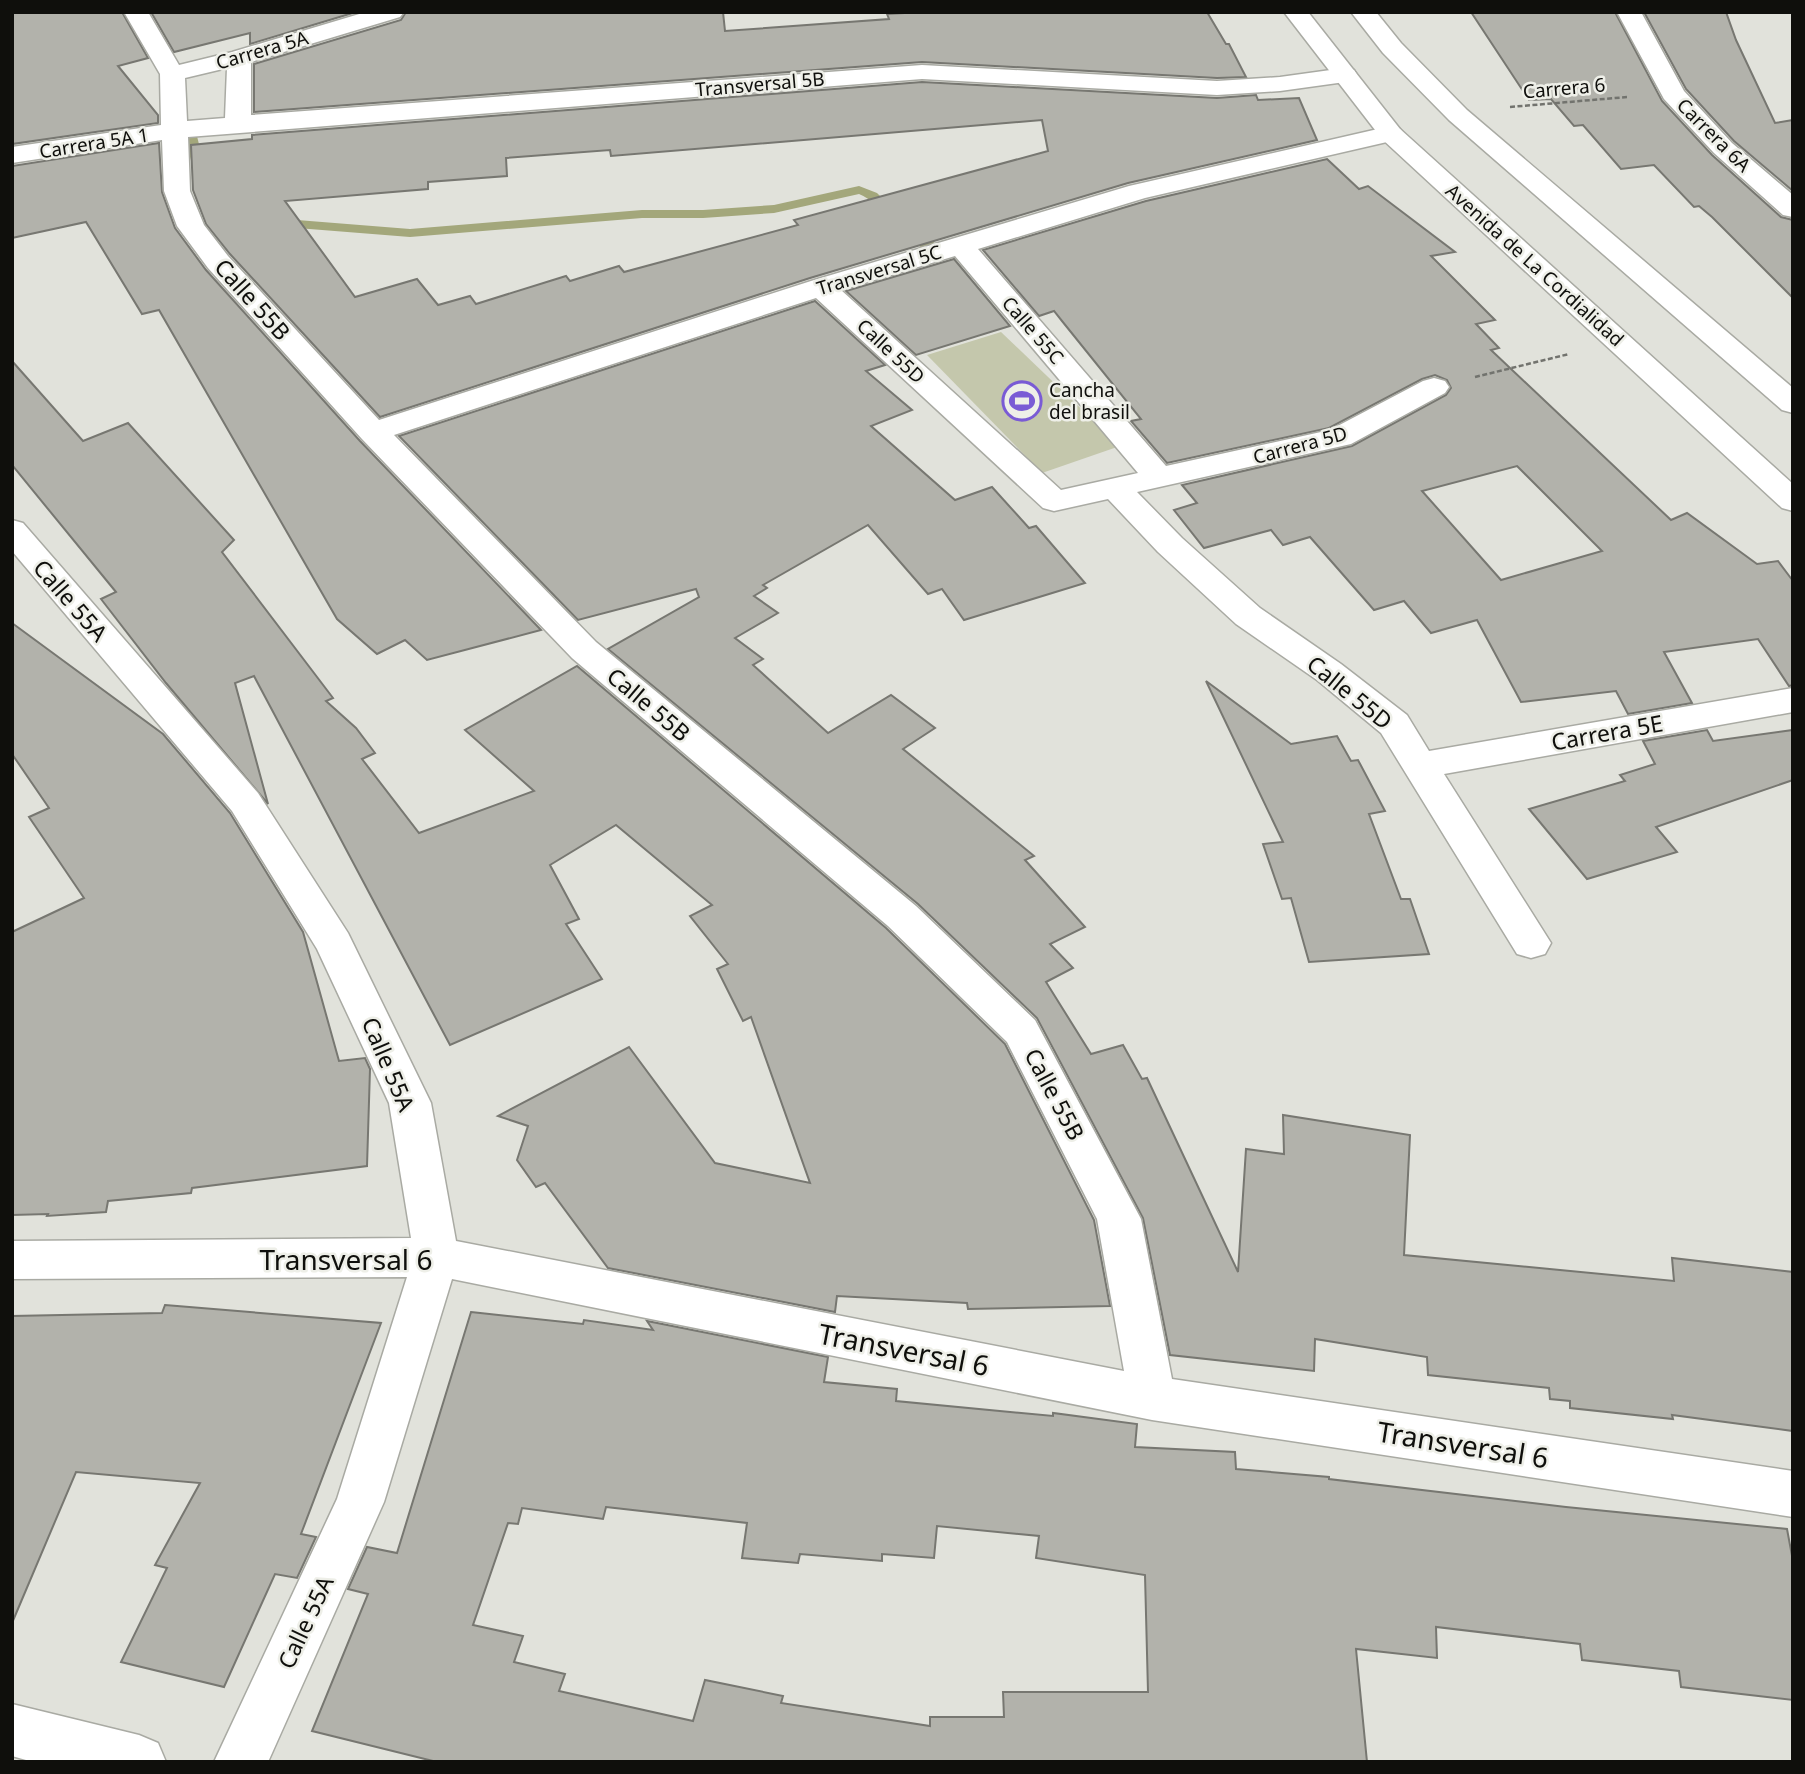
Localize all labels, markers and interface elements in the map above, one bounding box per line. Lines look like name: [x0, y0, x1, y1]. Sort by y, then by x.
street label: Carrera 5A: [213, 24, 312, 76]
street label: Transversal 5B: [694, 65, 826, 103]
street label: Carrera 6: [1522, 71, 1606, 105]
street label: Carrera 6A: [1671, 92, 1757, 178]
street label: Carrera 5A 1: [37, 122, 151, 164]
street label: Avenida de La Cordialidad: [1440, 178, 1630, 352]
street label: Transversal 5C: [813, 239, 945, 301]
street label: Calle 55B: [208, 251, 298, 347]
street label: Calle 55C: [996, 291, 1070, 369]
street label: Calle 55D: [852, 313, 930, 389]
place label: Cancha del brasil: [1049, 377, 1130, 425]
sports icon: Cancha del brasil: [1001, 380, 1043, 422]
street label: Carrera 5D: [1250, 420, 1350, 470]
street label: Calle 55A: [26, 552, 116, 648]
street label: Calle 55D: [1301, 648, 1399, 736]
street label: Calle 55B: [601, 660, 697, 748]
street label: Carrera 5E: [1549, 706, 1665, 758]
street label: Calle 55A: [355, 1012, 423, 1116]
street label: Calle 55B: [1018, 1043, 1092, 1145]
street label: Transversal 6: [260, 1240, 432, 1278]
street label: Transversal 6: [816, 1314, 992, 1384]
street label: Transversal 6: [1375, 1412, 1551, 1476]
street label: Calle 55A: [270, 1570, 341, 1674]

